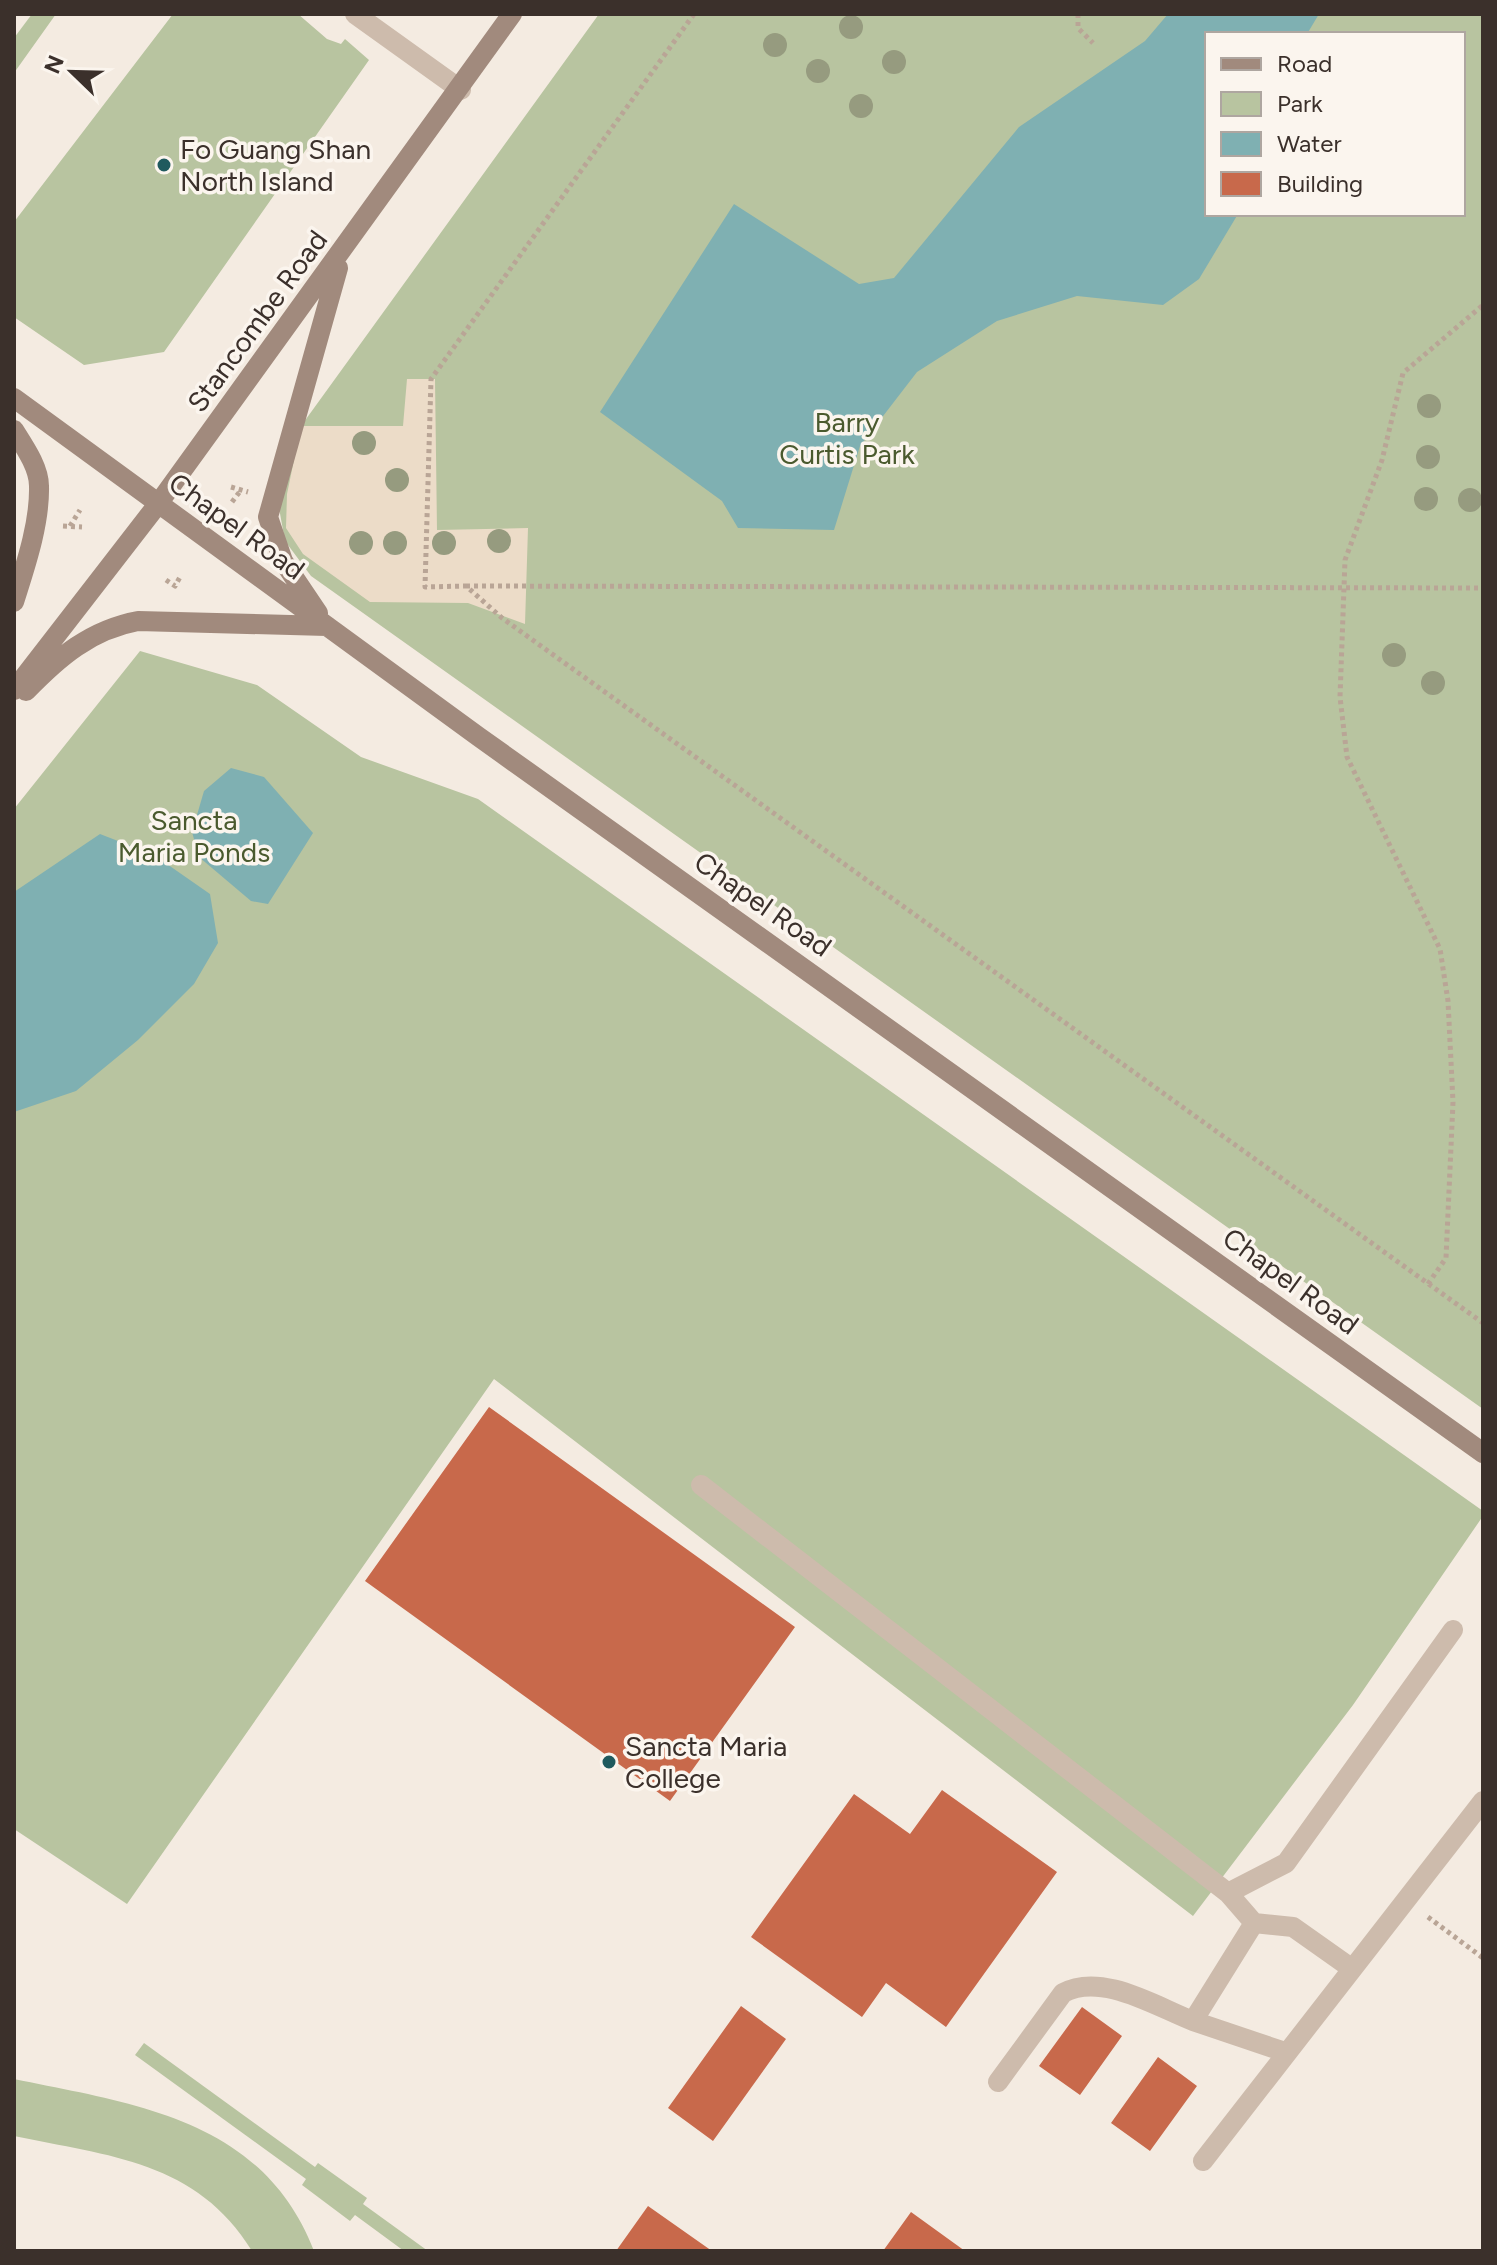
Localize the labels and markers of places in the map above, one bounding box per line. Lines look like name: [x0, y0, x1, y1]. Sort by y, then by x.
place label: Fo Guang Shan North Island: [180, 132, 371, 198]
marker: Fo Guang Shan North Island: [155, 156, 173, 174]
place label: Sancta Maria College: [625, 1729, 787, 1795]
marker: Sancta Maria College: [600, 1753, 618, 1771]

